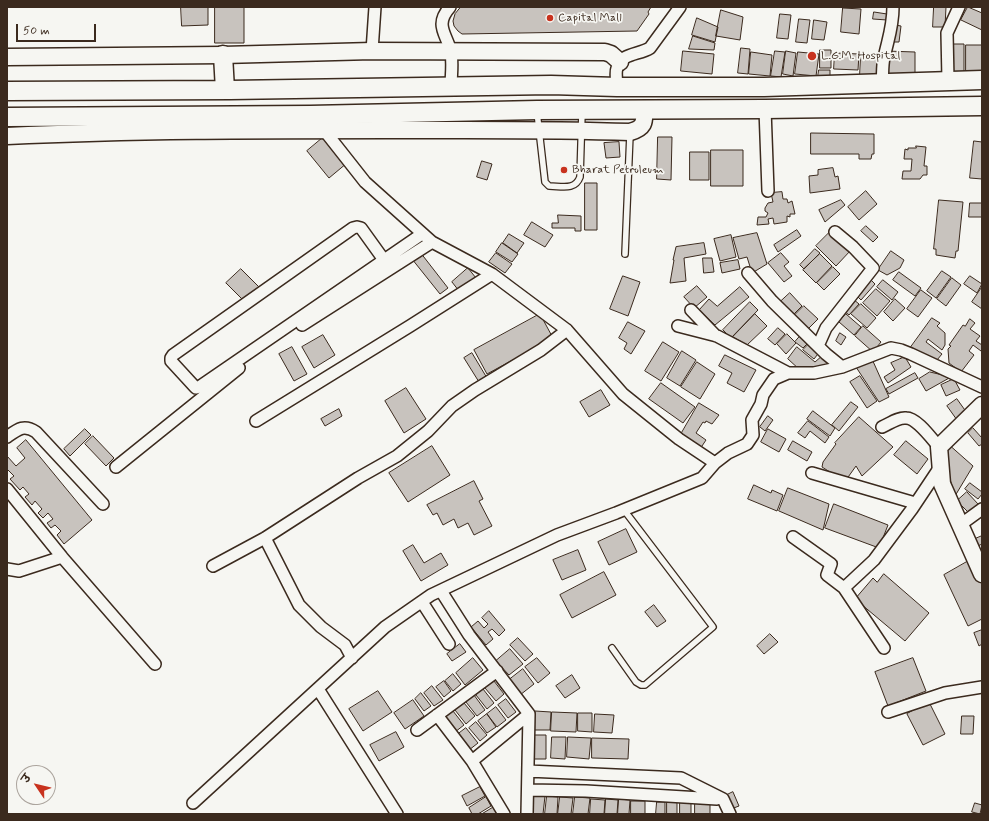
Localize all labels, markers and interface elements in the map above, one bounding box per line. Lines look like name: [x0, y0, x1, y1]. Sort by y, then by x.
place label: Capital Mall: [558, 11, 622, 25]
marker: Capital Mall: [545, 13, 555, 23]
scale bar: [18, 16, 98, 42]
text: 50 m: [23, 23, 50, 39]
place label: L.G.M. Hospital: [821, 49, 900, 63]
marker: L.G.M. Hospital: [806, 50, 818, 62]
place label: Bharat Petroleum: [572, 163, 663, 177]
marker: Bharat Petroleum: [559, 165, 569, 175]
north arrow: [16, 765, 56, 805]
text: उ: [19, 772, 35, 786]

